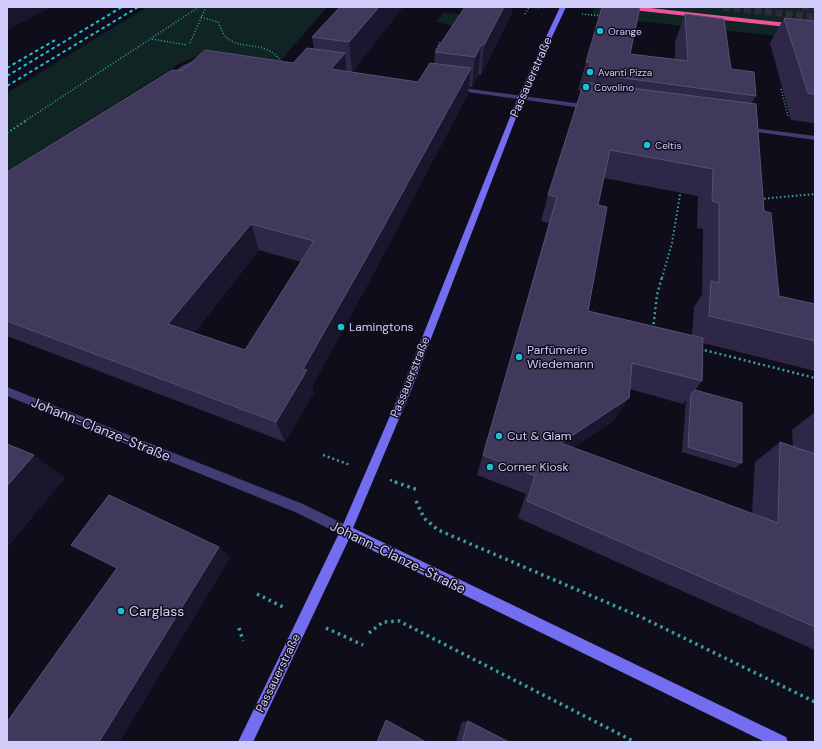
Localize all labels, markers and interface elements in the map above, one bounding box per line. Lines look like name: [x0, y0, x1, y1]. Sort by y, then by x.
place label: Orange: [608, 25, 642, 38]
marker: Orange: [595, 26, 605, 36]
street label: Passauerstraße: [506, 34, 556, 120]
place label: Avanti Pizza: [598, 66, 652, 79]
marker: Avanti Pizza: [585, 67, 595, 77]
place label: Covolino: [594, 81, 634, 94]
marker: Covolino: [581, 82, 591, 92]
place label: Celtis: [655, 139, 681, 152]
marker: Celtis: [642, 140, 652, 150]
place label: Lamingtons: [349, 319, 414, 335]
marker: Lamingtons: [336, 322, 346, 332]
street label: Passauerstraße: [386, 334, 434, 420]
place label: Parfümerie Wiedemann: [527, 342, 594, 372]
marker: Parfümerie Wiedemann: [514, 352, 524, 362]
street label: Johann-Clanze-Straße: [29, 393, 173, 465]
place label: Cut & Glam: [507, 428, 571, 444]
marker: Cut & Glam: [494, 431, 504, 441]
place label: Corner Kiosk: [498, 459, 569, 475]
marker: Corner Kiosk: [485, 462, 495, 472]
street label: Johann-Clanze-Straße: [327, 516, 469, 598]
place label: Carglass: [129, 602, 184, 620]
marker: Carglass: [116, 606, 126, 616]
street label: Passauerstraße: [252, 631, 304, 715]

